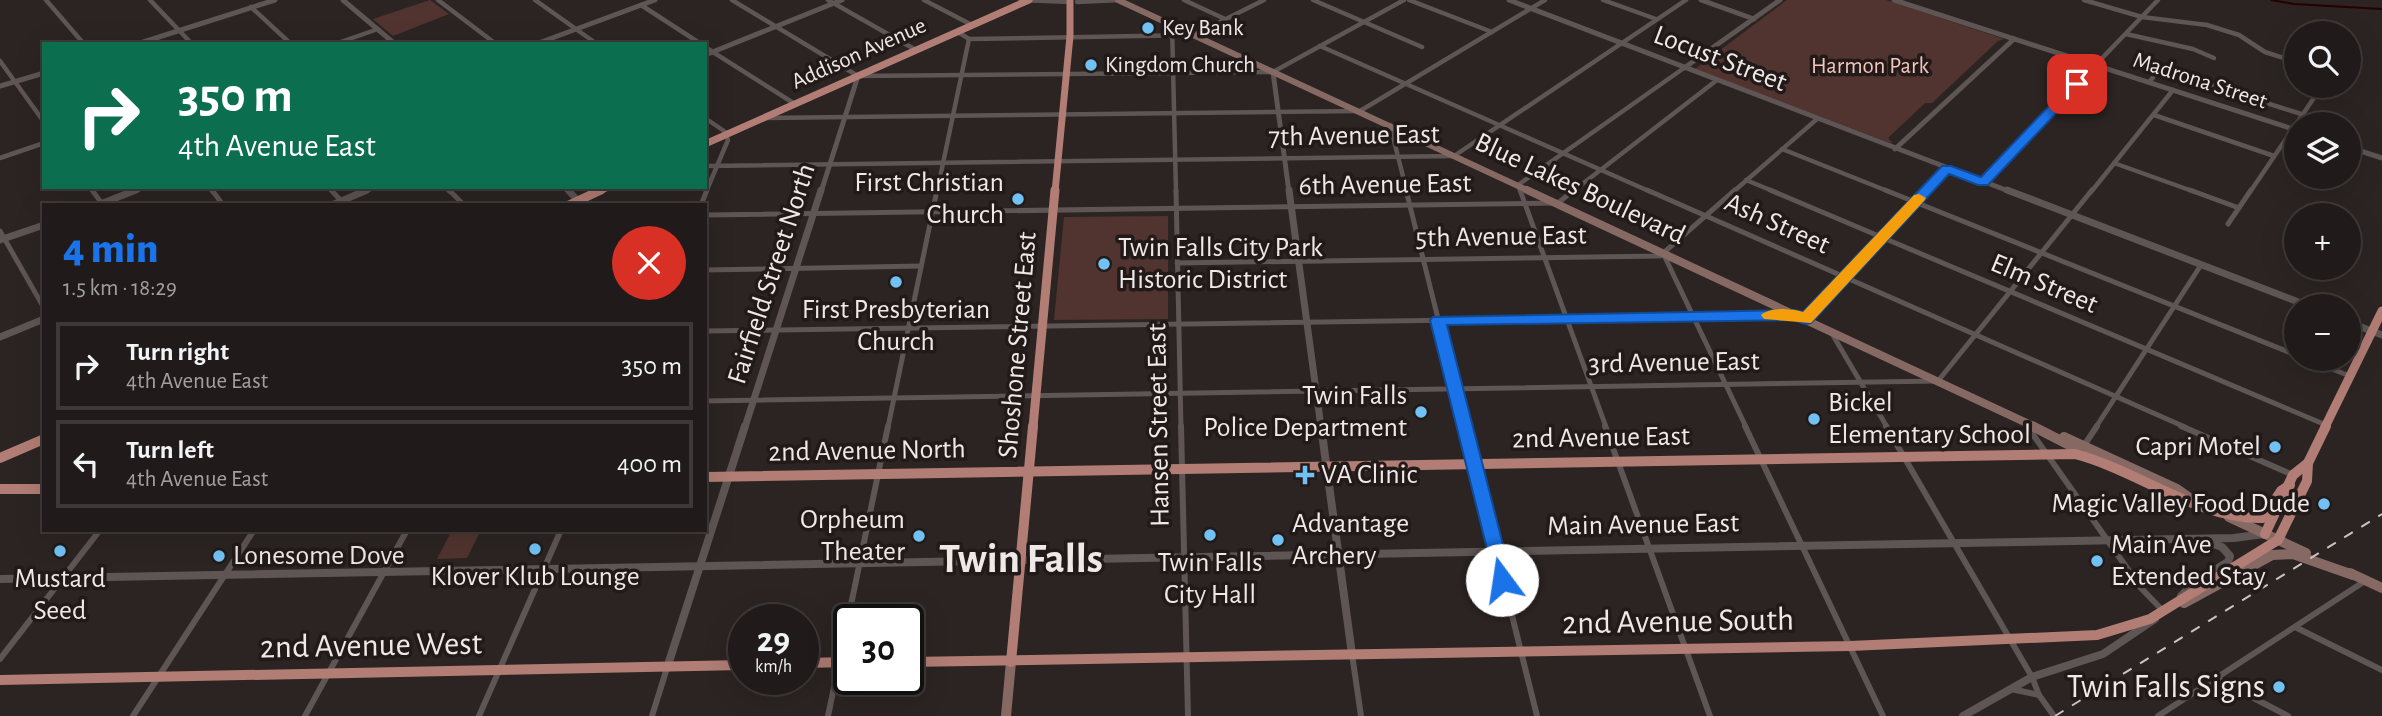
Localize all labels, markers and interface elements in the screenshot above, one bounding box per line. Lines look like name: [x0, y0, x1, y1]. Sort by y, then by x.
street label: Addison Avenue: [788, 14, 930, 94]
place label: Key Bank: [1162, 17, 1244, 40]
marker: Key Bank: [1140, 20, 1156, 36]
street label: Locust Street: [1650, 21, 1790, 97]
map controls: [2284, 21, 2361, 371]
button: search: [2284, 21, 2361, 98]
street label: Madrona Street: [2130, 49, 2270, 114]
place label: Kingdom Church: [1105, 54, 1255, 77]
pin: [2047, 54, 2107, 114]
park label: Harmon Park: [1811, 55, 1929, 78]
marker: Kingdom Church: [1083, 57, 1099, 73]
icon: arrive: [2058, 65, 2096, 103]
icon: right: [63, 70, 154, 161]
text: 350 m: [178, 72, 293, 121]
button: layers: [2284, 112, 2361, 189]
street label: 7th Avenue East: [1268, 121, 1440, 151]
street label: Blue Lakes Boulevard: [1470, 128, 1690, 250]
text: 4th Avenue East: [178, 130, 376, 162]
street label: Fairfield Street North: [723, 160, 821, 388]
place label: First Christian Church: [854, 169, 1004, 229]
street label: 6th Avenue East: [1298, 169, 1472, 201]
street label: Ash Street: [1720, 189, 1834, 260]
marker: First Christian Church: [1010, 191, 1026, 207]
button: +: [2284, 203, 2361, 280]
street label: 5th Avenue East: [1415, 222, 1587, 252]
button: close: [612, 226, 686, 300]
text: 4 min: [63, 228, 159, 270]
street label: Shoshone Street East: [994, 230, 1042, 459]
place label: Twin Falls City Park Historic District: [1118, 234, 1323, 294]
street label: Elm Street: [1986, 249, 2102, 319]
marker: Twin Falls City Park Historic District: [1096, 256, 1112, 272]
marker: First Presbyterian Church: [888, 274, 904, 290]
text: 1.5 km · 18:29: [63, 277, 177, 300]
button: −: [2284, 294, 2361, 371]
place label: First Presbyterian Church: [802, 296, 990, 356]
street label: Hansen Street East: [1143, 323, 1175, 527]
text: Turn right: [126, 339, 229, 365]
icon: right: [67, 347, 105, 385]
street label: 3rd Avenue East: [1588, 348, 1760, 378]
text: 350 m: [622, 353, 682, 379]
text: 4th Avenue East: [126, 370, 268, 393]
place label: Twin Falls Police Department: [1203, 382, 1407, 442]
place label: Bickel Elementary School: [1828, 389, 2031, 449]
marker: Twin Falls Police Department: [1413, 404, 1429, 420]
marker: Bickel Elementary School: [1806, 411, 1822, 427]
street label: 2nd Avenue East: [1512, 422, 1690, 454]
place label: Capri Motel: [2135, 433, 2261, 461]
street label: 2nd Avenue North: [768, 435, 966, 467]
text: Turn left: [126, 437, 214, 463]
marker: Capri Motel: [2267, 439, 2283, 455]
icon: left: [67, 445, 105, 483]
text: 400 m: [617, 451, 682, 477]
place label: VA Clinic: [1321, 461, 1417, 489]
marker: VA Clinic: [1295, 465, 1315, 485]
text: 4th Avenue East: [126, 468, 268, 491]
place label: Magic Valley Food Dude: [2051, 490, 2310, 518]
marker: Magic Valley Food Dude: [2316, 496, 2332, 512]
place label: Orpheum Theater: [800, 506, 905, 566]
street label: Main Avenue East: [1547, 509, 1739, 541]
place label: Advantage Archery: [1292, 510, 1409, 570]
marker: Twin Falls City Hall: [1202, 527, 1218, 543]
marker: Orpheum Theater: [911, 528, 927, 544]
place label: Main Ave Extended Stay: [2111, 531, 2266, 591]
marker: Advantage Archery: [1270, 532, 1286, 548]
district label: Twin Falls: [939, 538, 1103, 580]
marker: Klover Klub Lounge: [527, 541, 543, 557]
place label: Lonesome Dove: [233, 542, 405, 570]
marker: Mustard Seed: [52, 543, 68, 559]
position arrow: [1465, 543, 1539, 617]
marker: Lonesome Dove: [211, 548, 227, 564]
place label: Twin Falls City Hall: [1157, 549, 1263, 609]
marker: Main Ave Extended Stay: [2089, 553, 2105, 569]
place label: Klover Klub Lounge: [430, 563, 640, 591]
place label: Mustard Seed: [14, 565, 106, 625]
street label: 2nd Avenue South: [1562, 603, 1794, 641]
speed limit sign: 30: [833, 604, 924, 695]
text: 29: [757, 623, 790, 658]
street label: 2nd Avenue West: [260, 628, 483, 664]
text: km/h: [755, 658, 792, 676]
place label: Twin Falls Signs: [2067, 671, 2265, 704]
marker: Twin Falls Signs: [2271, 679, 2287, 695]

